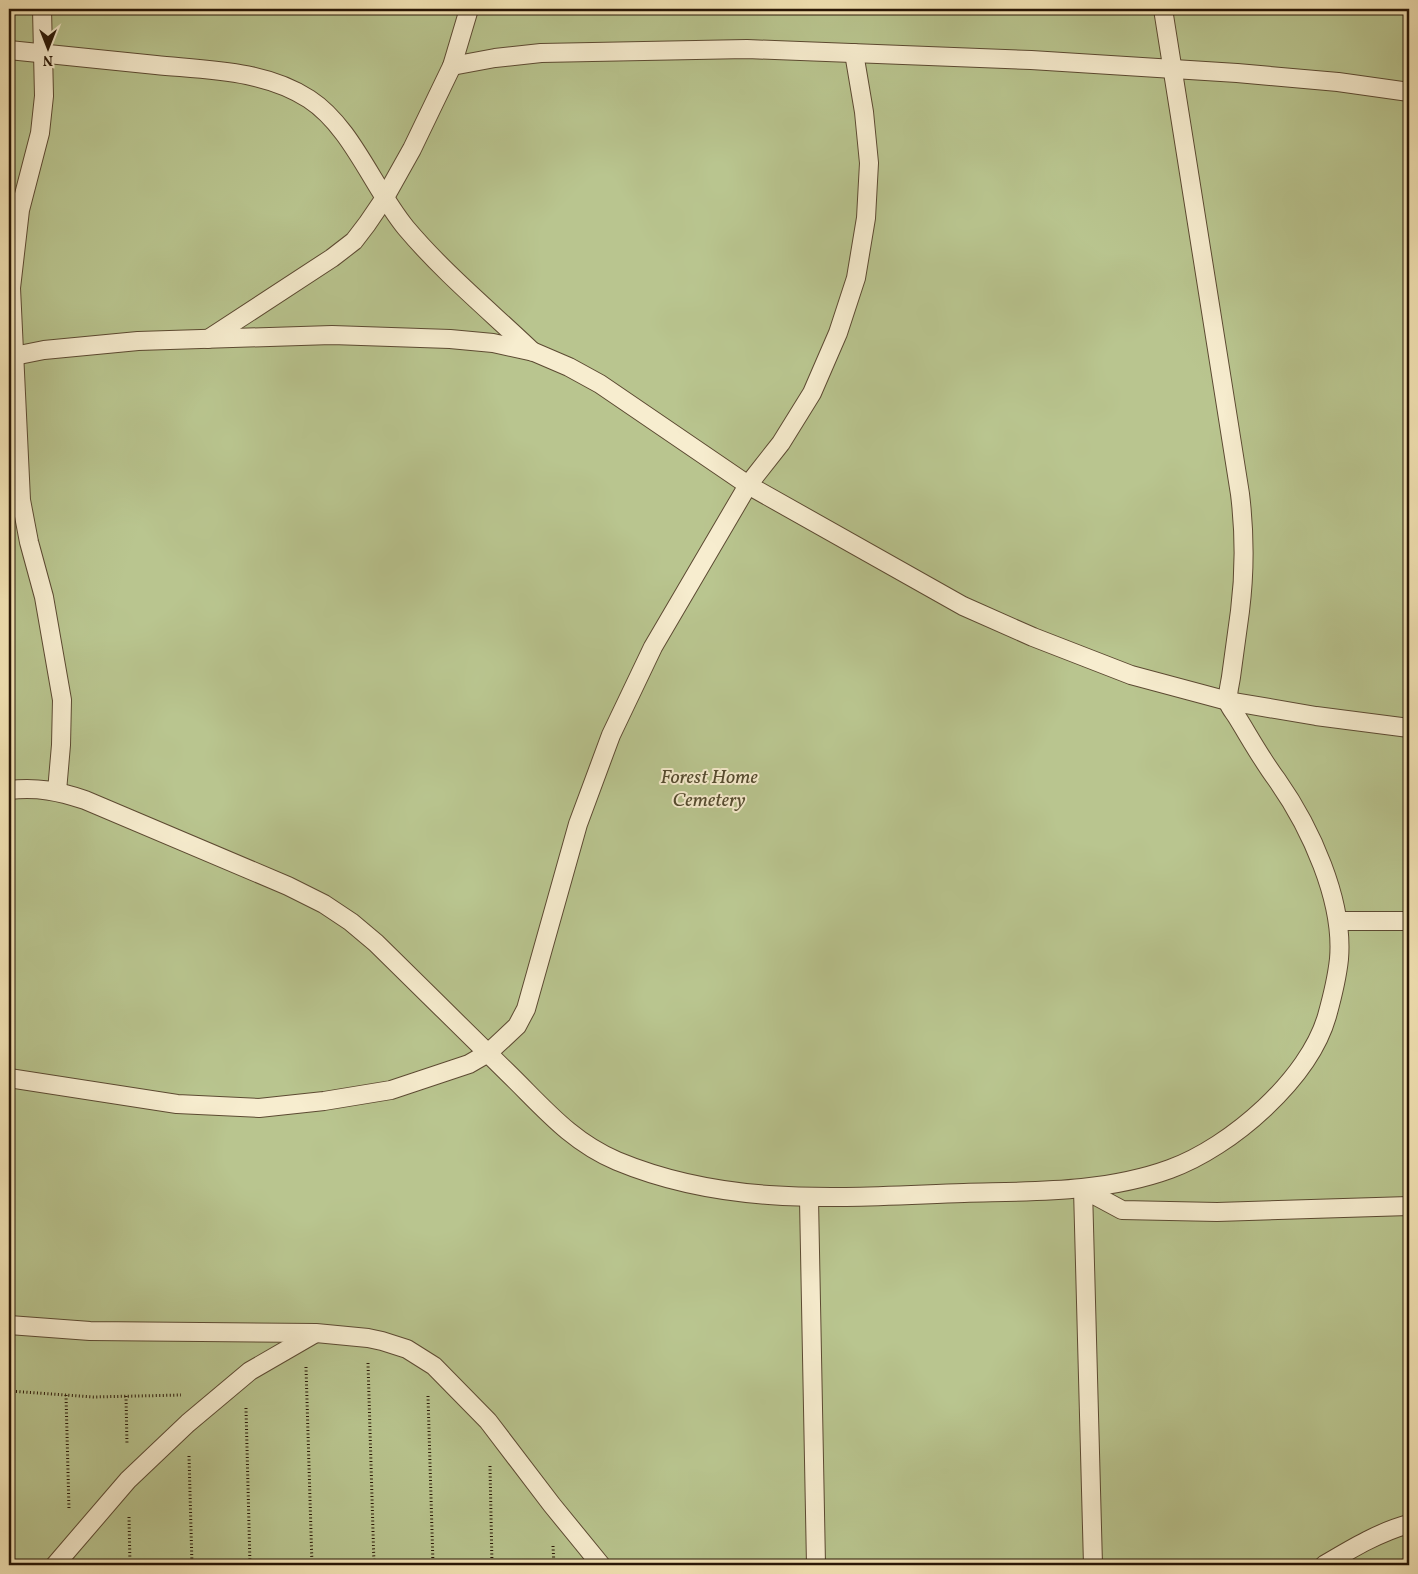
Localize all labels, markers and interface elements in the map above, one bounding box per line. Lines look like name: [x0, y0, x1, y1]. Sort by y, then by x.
north arrow: [22, 22, 72, 72]
text: N: [43, 50, 53, 69]
park label: Forest Home Cemetery: [660, 764, 758, 815]

